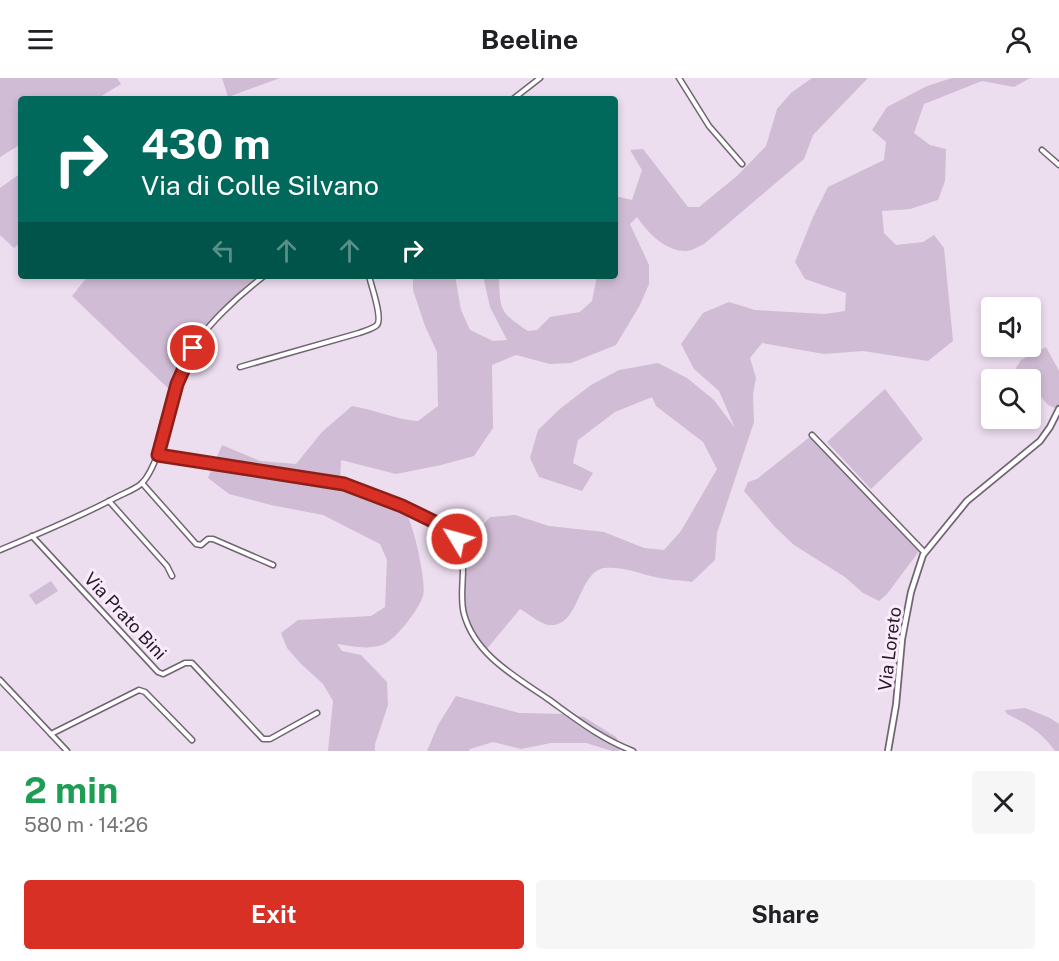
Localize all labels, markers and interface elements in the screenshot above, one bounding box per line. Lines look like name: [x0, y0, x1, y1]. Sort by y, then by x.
icon: menu: [24, 23, 57, 56]
text: Beeline: [481, 23, 578, 55]
icon: person: [1002, 23, 1035, 56]
text: 430 m: [141, 119, 271, 168]
icon: right: [42, 120, 120, 198]
text: Via di Colle Silvano: [141, 169, 379, 201]
icon: left: [207, 234, 240, 267]
icon: ahead: [270, 234, 303, 267]
icon: ahead: [333, 234, 366, 267]
icon: right: [396, 234, 429, 267]
map controls: [981, 297, 1041, 429]
button: sound: [981, 297, 1041, 357]
pin: [167, 322, 218, 373]
icon: arrive: [176, 331, 209, 364]
button: search: [981, 369, 1041, 429]
position arrow: [425, 507, 489, 571]
street label: Via Prato Bini: [80, 568, 171, 664]
street label: Via Loreto: [874, 606, 905, 692]
text: 2 min: [24, 769, 118, 811]
button: close: [972, 771, 1035, 834]
text: 580 m · 14:26: [24, 813, 148, 837]
button: Exit: [24, 880, 524, 949]
button: Share: [536, 880, 1035, 949]

